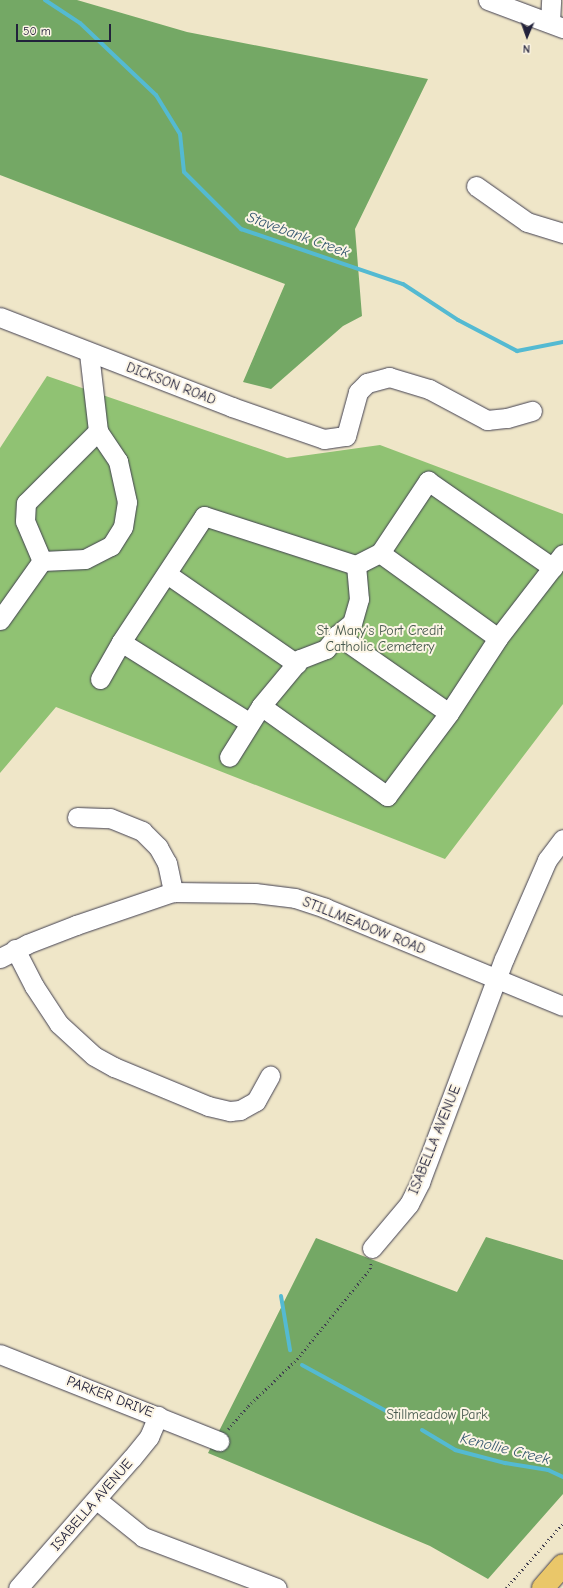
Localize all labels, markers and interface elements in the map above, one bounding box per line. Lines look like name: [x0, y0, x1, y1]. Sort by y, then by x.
scale bar: [18, 16, 113, 42]
north arrow: [507, 16, 547, 56]
text: 50 m: [23, 24, 51, 38]
text: N: [523, 42, 530, 55]
water label: Stavebank Creek: [244, 208, 352, 262]
street label: DICKSON ROAD: [124, 359, 218, 409]
park label: St. Mary's Port Credit Catholic Cemetery: [317, 623, 443, 656]
street label: STILLMEADOW ROAD: [300, 894, 428, 958]
street label: ISABELLA AVENUE: [405, 1083, 465, 1197]
street label: PARKER DRIVE: [64, 1373, 156, 1421]
park label: Stillmeadow Park: [386, 1407, 488, 1423]
water label: Kenollie Creek: [458, 1429, 552, 1469]
street label: ISABELLA AVENUE: [48, 1456, 136, 1554]

